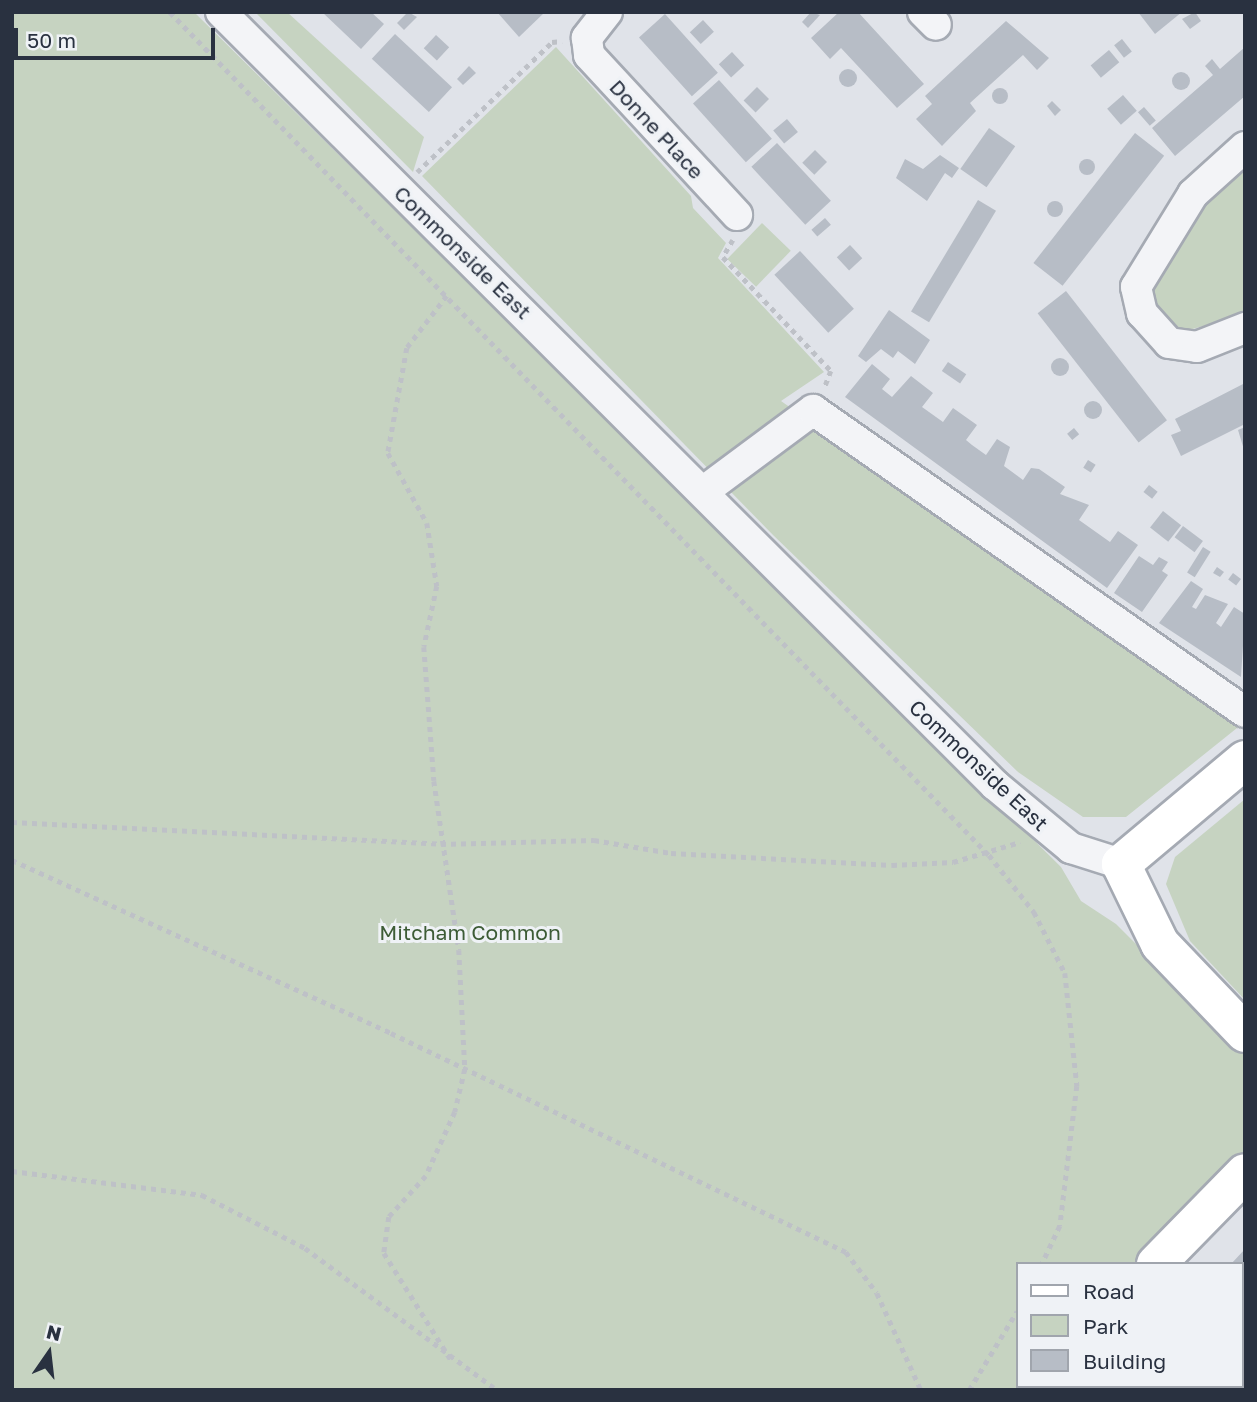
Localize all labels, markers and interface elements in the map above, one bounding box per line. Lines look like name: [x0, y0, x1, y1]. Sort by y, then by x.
scale bar: [18, 14, 219, 58]
text: 50 m: [27, 27, 76, 53]
street label: Donne Place: [605, 74, 709, 184]
street label: Commonside East: [389, 180, 537, 324]
street label: Commonside East: [904, 694, 1054, 836]
park label: Mitcham Common: [379, 919, 561, 945]
legend: [1016, 1262, 1243, 1388]
text: Road: [1083, 1278, 1134, 1304]
text: Park: [1083, 1313, 1128, 1339]
north arrow: [14, 1318, 84, 1388]
text: N: [44, 1319, 64, 1345]
text: Building: [1083, 1348, 1166, 1374]

